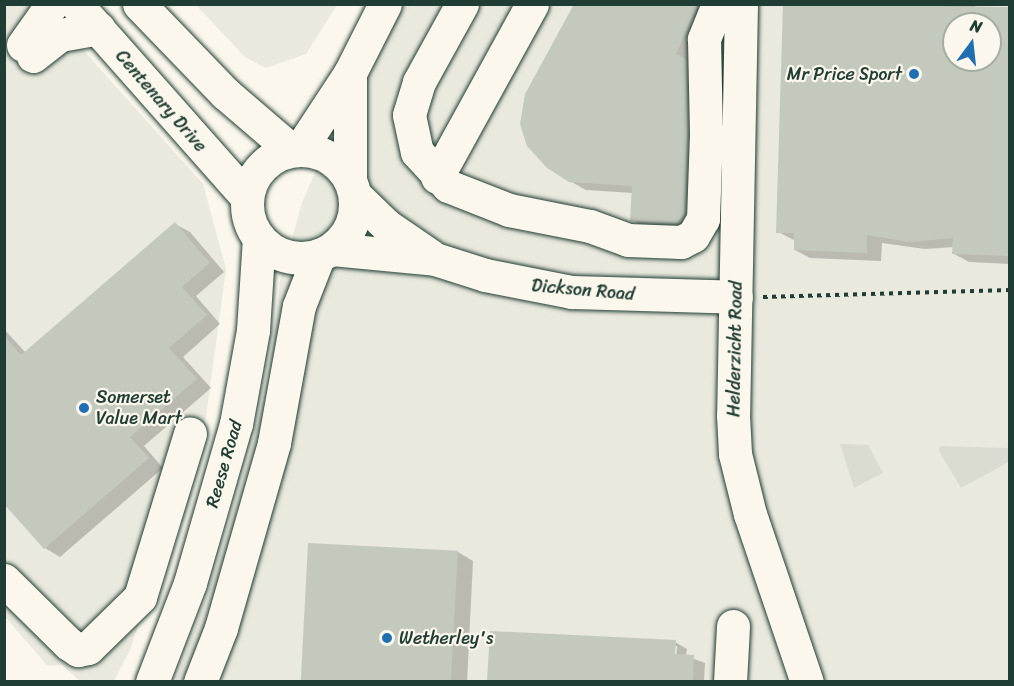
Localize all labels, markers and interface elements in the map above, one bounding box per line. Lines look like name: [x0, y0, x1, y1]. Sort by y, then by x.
text: N: [967, 11, 985, 42]
north arrow: [942, 12, 1002, 72]
street label: Centenary Drive: [111, 46, 211, 156]
place label: Mr Price Sport: [784, 63, 902, 85]
marker: Mr Price Sport: [907, 67, 921, 81]
street label: Dickson Road: [530, 275, 636, 305]
street label: Helderzicht Road: [723, 281, 747, 417]
place label: Somerset Value Mart: [96, 387, 182, 430]
marker: Somerset Value Mart: [77, 401, 91, 415]
street label: Reese Road: [201, 418, 247, 510]
place label: Wetherley's: [399, 627, 493, 649]
marker: Wetherley's: [380, 631, 394, 645]

